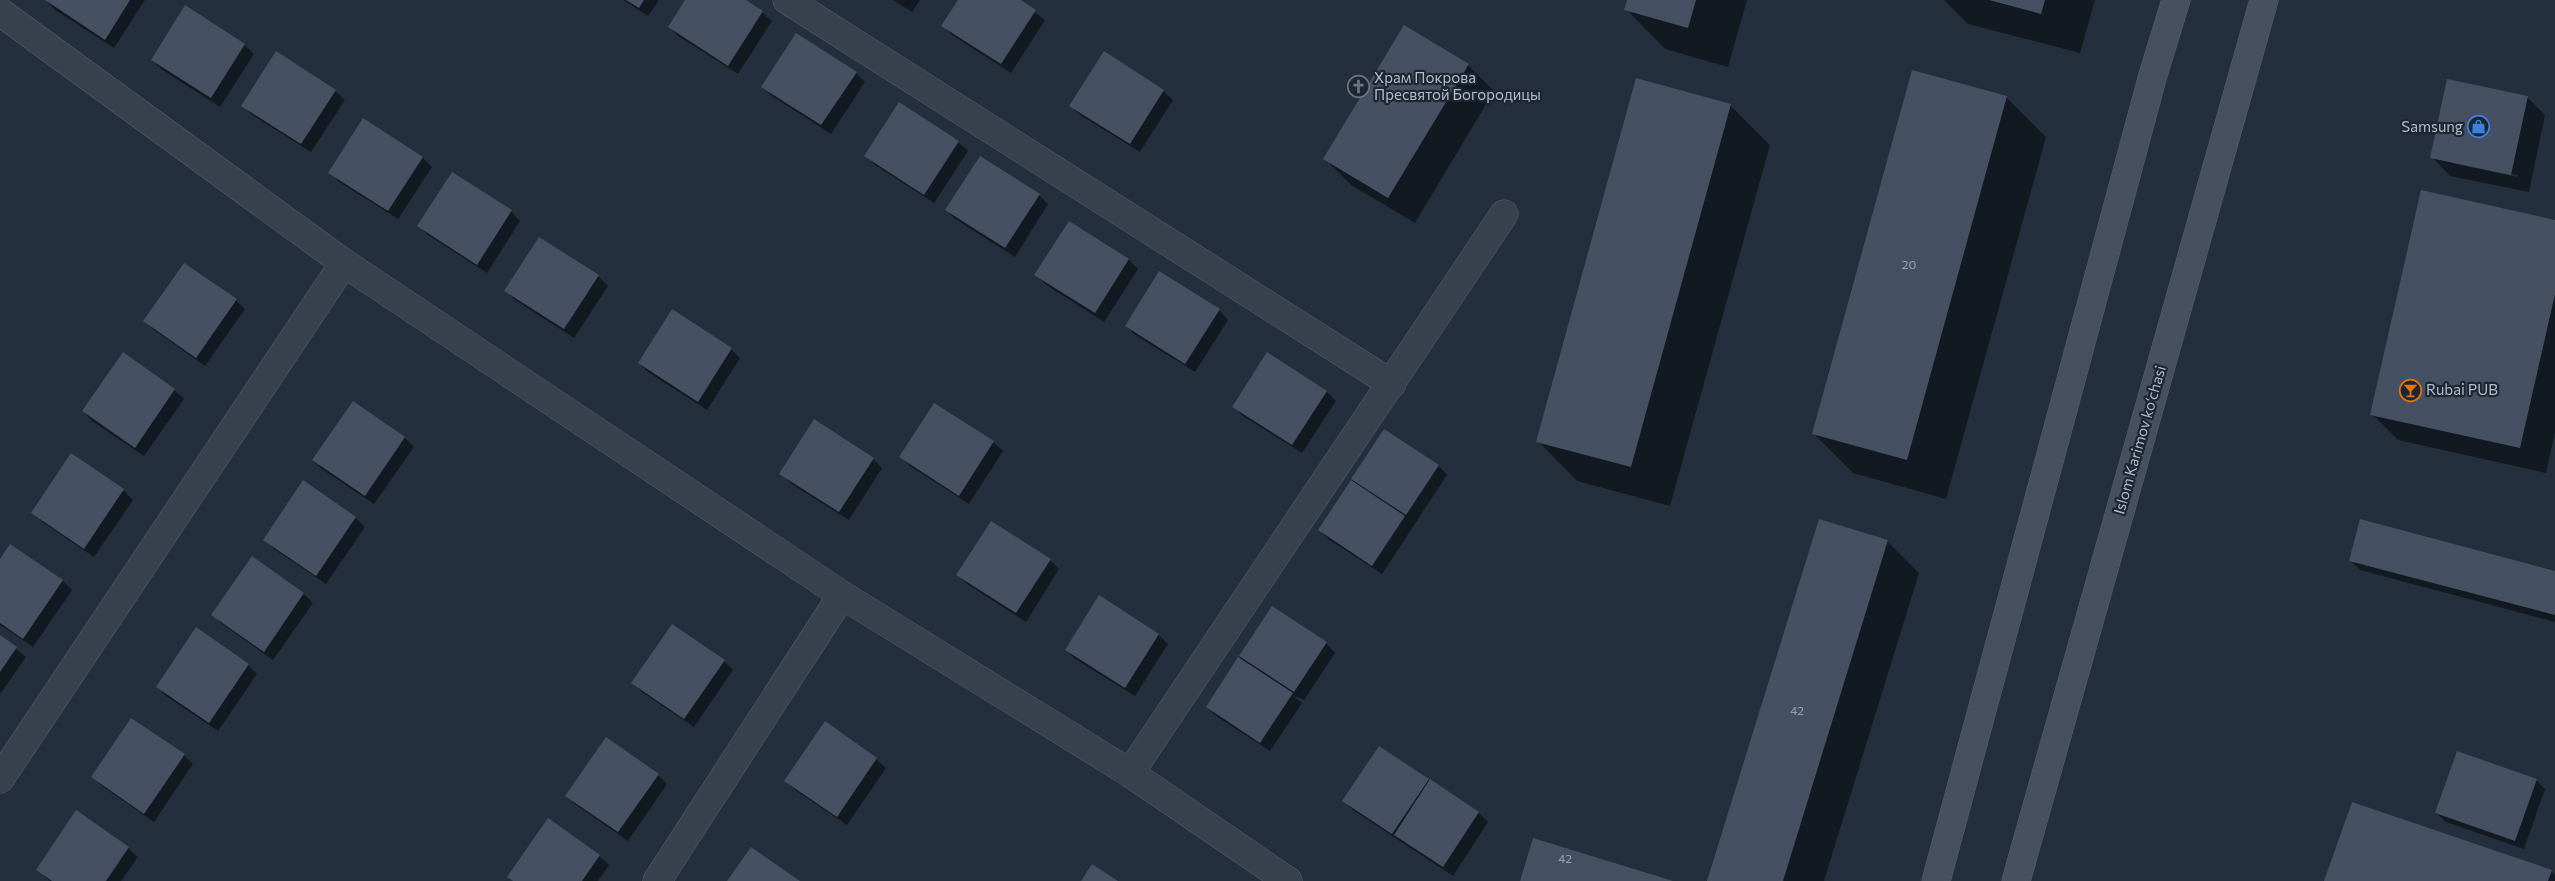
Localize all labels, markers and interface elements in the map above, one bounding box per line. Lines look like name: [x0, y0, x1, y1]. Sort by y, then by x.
place label: Храм Покрова Пресвятой Богородицы: [1374, 68, 1541, 103]
church icon: Храм Покрова Пресвятой Богородицы: [1346, 75, 1370, 99]
shop icon: Samsung: [2467, 115, 2491, 139]
place label: Samsung: [2401, 117, 2463, 135]
house number: 20: [1902, 257, 1916, 271]
street label: Islom Karimov ko‘chasi: [2109, 363, 2169, 516]
bar icon: Rubai PUB: [2398, 378, 2422, 402]
place label: Rubai PUB: [2426, 380, 2498, 398]
house number: 42: [1790, 703, 1804, 717]
house number: 42: [1558, 851, 1572, 865]

